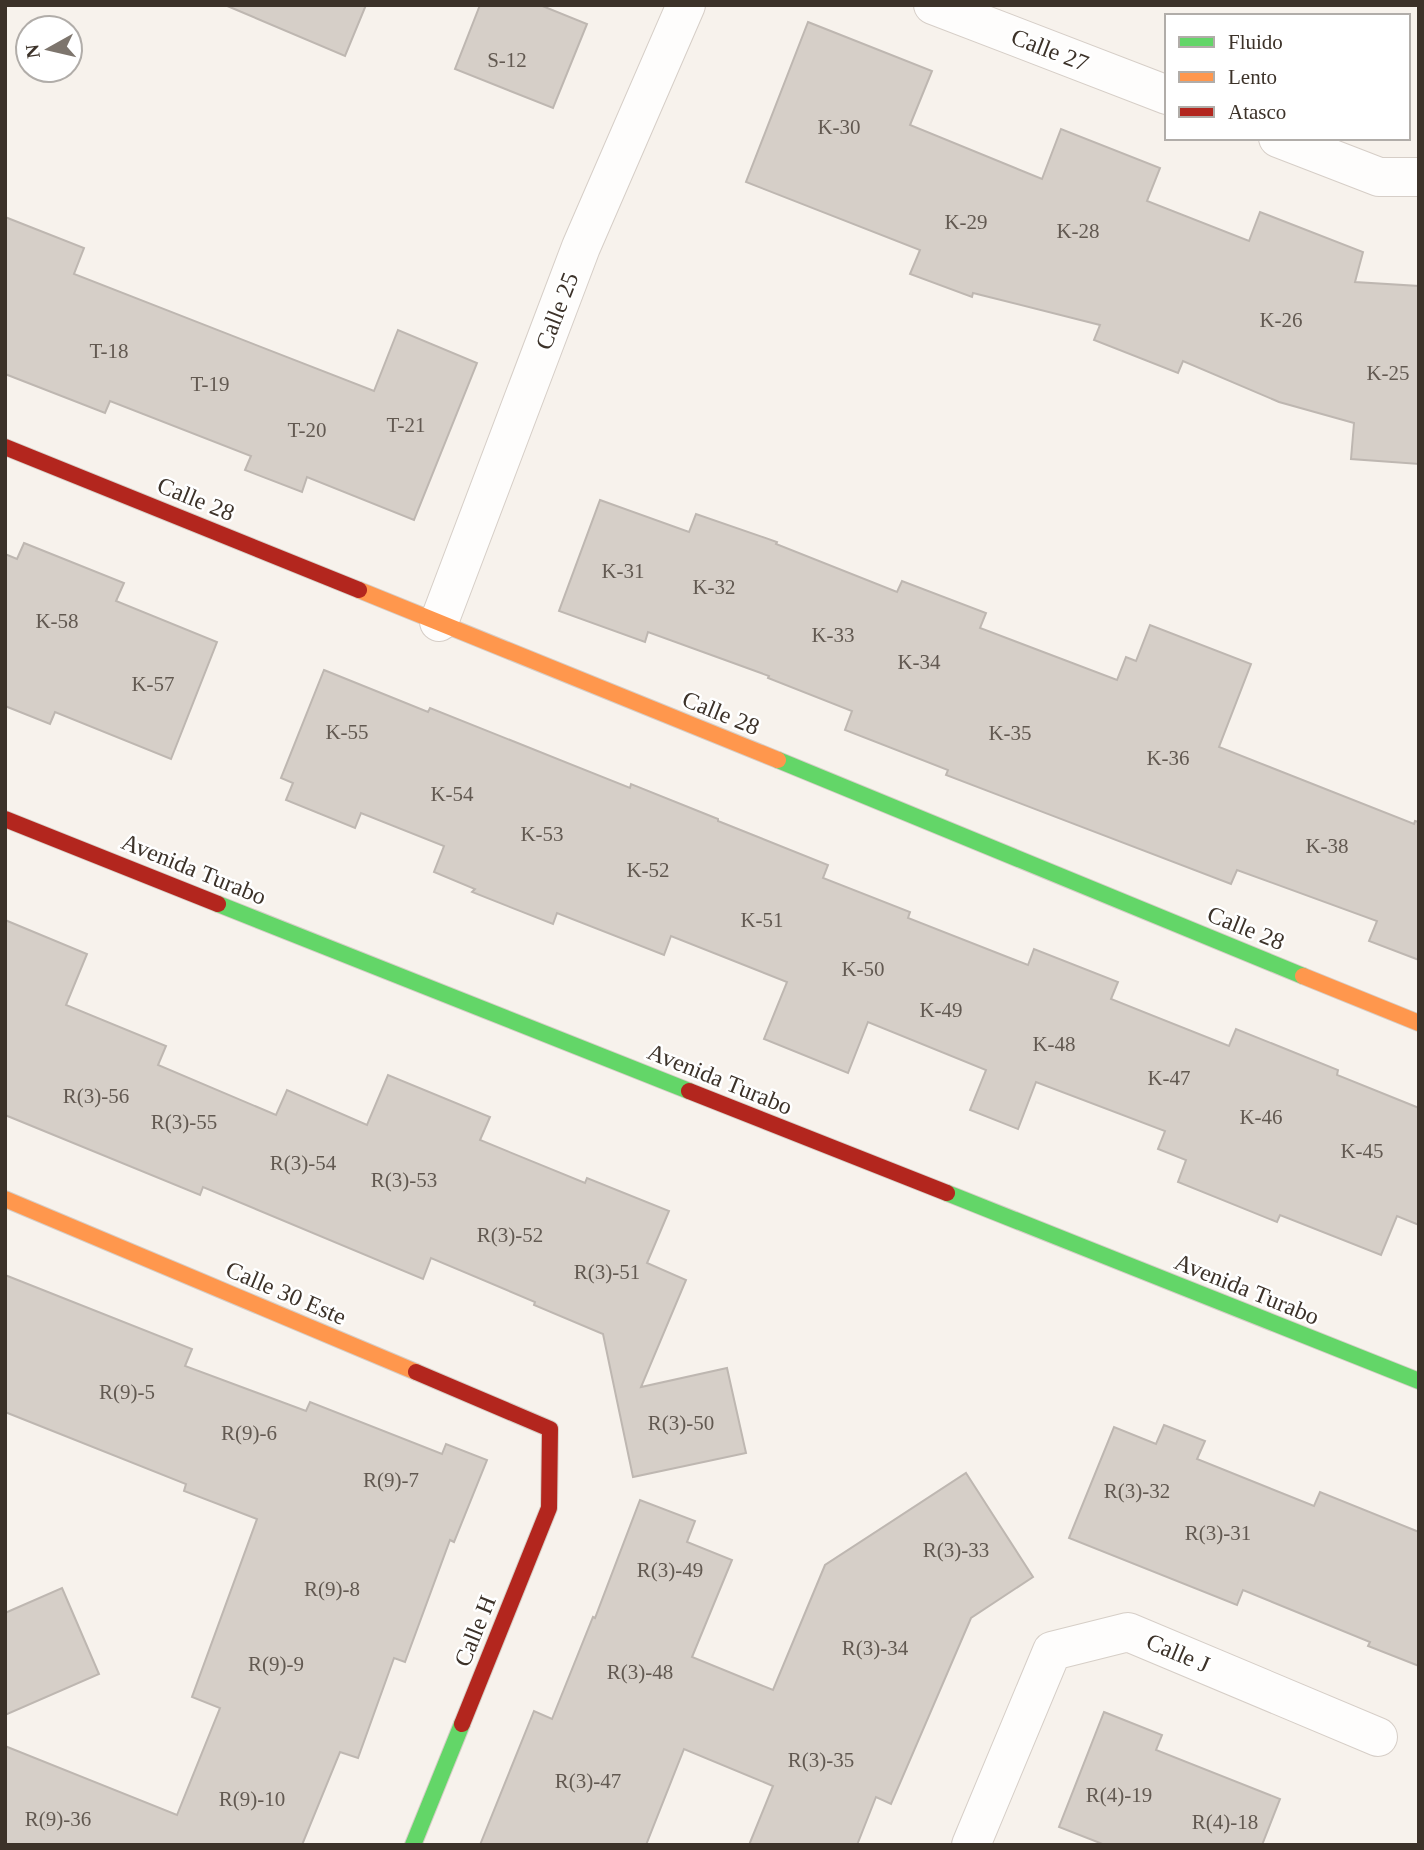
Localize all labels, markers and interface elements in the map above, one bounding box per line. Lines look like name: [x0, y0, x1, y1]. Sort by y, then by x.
north arrow: [14, 14, 84, 84]
legend: [1165, 14, 1410, 140]
street label: Calle 27: [1008, 23, 1092, 77]
text: Fluido: [1228, 30, 1283, 54]
text: N: [21, 43, 44, 60]
house number: S-12: [487, 48, 527, 72]
text: Lento: [1228, 65, 1277, 89]
text: Atasco: [1228, 100, 1286, 124]
house number: K-30: [817, 115, 861, 139]
house number: K-29: [944, 210, 988, 234]
house number: K-28: [1056, 219, 1100, 243]
street label: Calle 25: [530, 269, 584, 353]
house number: K-26: [1259, 308, 1303, 332]
house number: T-18: [90, 339, 128, 363]
house number: K-25: [1366, 361, 1410, 385]
house number: T-19: [191, 372, 229, 396]
house number: T-21: [387, 413, 425, 437]
house number: T-20: [288, 418, 326, 442]
street label: Calle 28: [154, 472, 238, 526]
house number: K-31: [601, 559, 645, 583]
house number: K-32: [692, 575, 736, 599]
house number: K-58: [35, 609, 79, 633]
house number: K-33: [811, 623, 855, 647]
house number: K-34: [897, 650, 941, 674]
house number: K-57: [131, 672, 175, 696]
street label: Calle 28: [679, 686, 763, 740]
house number: K-55: [325, 720, 369, 744]
house number: K-35: [988, 721, 1032, 745]
house number: K-36: [1146, 746, 1190, 770]
house number: K-54: [430, 782, 474, 806]
house number: K-53: [520, 822, 564, 846]
street label: Avenida Turabo: [118, 828, 270, 910]
house number: K-38: [1305, 834, 1349, 858]
house number: K-52: [626, 858, 670, 882]
street label: Calle 28: [1204, 901, 1288, 955]
house number: K-51: [740, 908, 784, 932]
house number: K-50: [841, 957, 885, 981]
house number: K-49: [919, 998, 963, 1022]
house number: K-48: [1032, 1032, 1076, 1056]
street label: Avenida Turabo: [644, 1038, 796, 1120]
house number: K-47: [1147, 1066, 1191, 1090]
house number: R(3)-56: [63, 1084, 129, 1108]
house number: K-46: [1239, 1105, 1283, 1129]
house number: R(3)-55: [151, 1110, 217, 1134]
house number: K-45: [1340, 1139, 1384, 1163]
house number: R(3)-54: [270, 1151, 337, 1175]
house number: R(3)-53: [371, 1168, 437, 1192]
house number: R(3)-52: [477, 1223, 543, 1247]
street label: Avenida Turabo: [1171, 1248, 1323, 1330]
street label: Calle 30 Este: [222, 1256, 350, 1330]
house number: R(3)-51: [574, 1260, 640, 1284]
house number: R(9)-5: [99, 1380, 155, 1404]
house number: R(3)-50: [648, 1411, 714, 1435]
house number: R(9)-6: [221, 1421, 277, 1445]
house number: R(9)-7: [363, 1468, 419, 1492]
house number: R(3)-32: [1104, 1479, 1170, 1503]
house number: R(3)-31: [1185, 1521, 1251, 1545]
house number: R(3)-33: [923, 1538, 989, 1562]
house number: R(3)-49: [637, 1558, 703, 1582]
house number: R(9)-8: [304, 1577, 360, 1601]
street label: Calle H: [449, 1592, 501, 1670]
street label: Calle J: [1143, 1628, 1213, 1678]
house number: R(3)-34: [842, 1636, 909, 1660]
house number: R(9)-9: [248, 1652, 304, 1676]
house number: R(3)-48: [607, 1660, 673, 1684]
house number: R(3)-35: [788, 1748, 854, 1772]
house number: R(3)-47: [555, 1769, 621, 1793]
house number: R(4)-19: [1086, 1783, 1152, 1807]
house number: R(9)-10: [219, 1787, 285, 1811]
house number: R(9)-36: [25, 1807, 91, 1831]
house number: R(4)-18: [1192, 1810, 1258, 1834]

